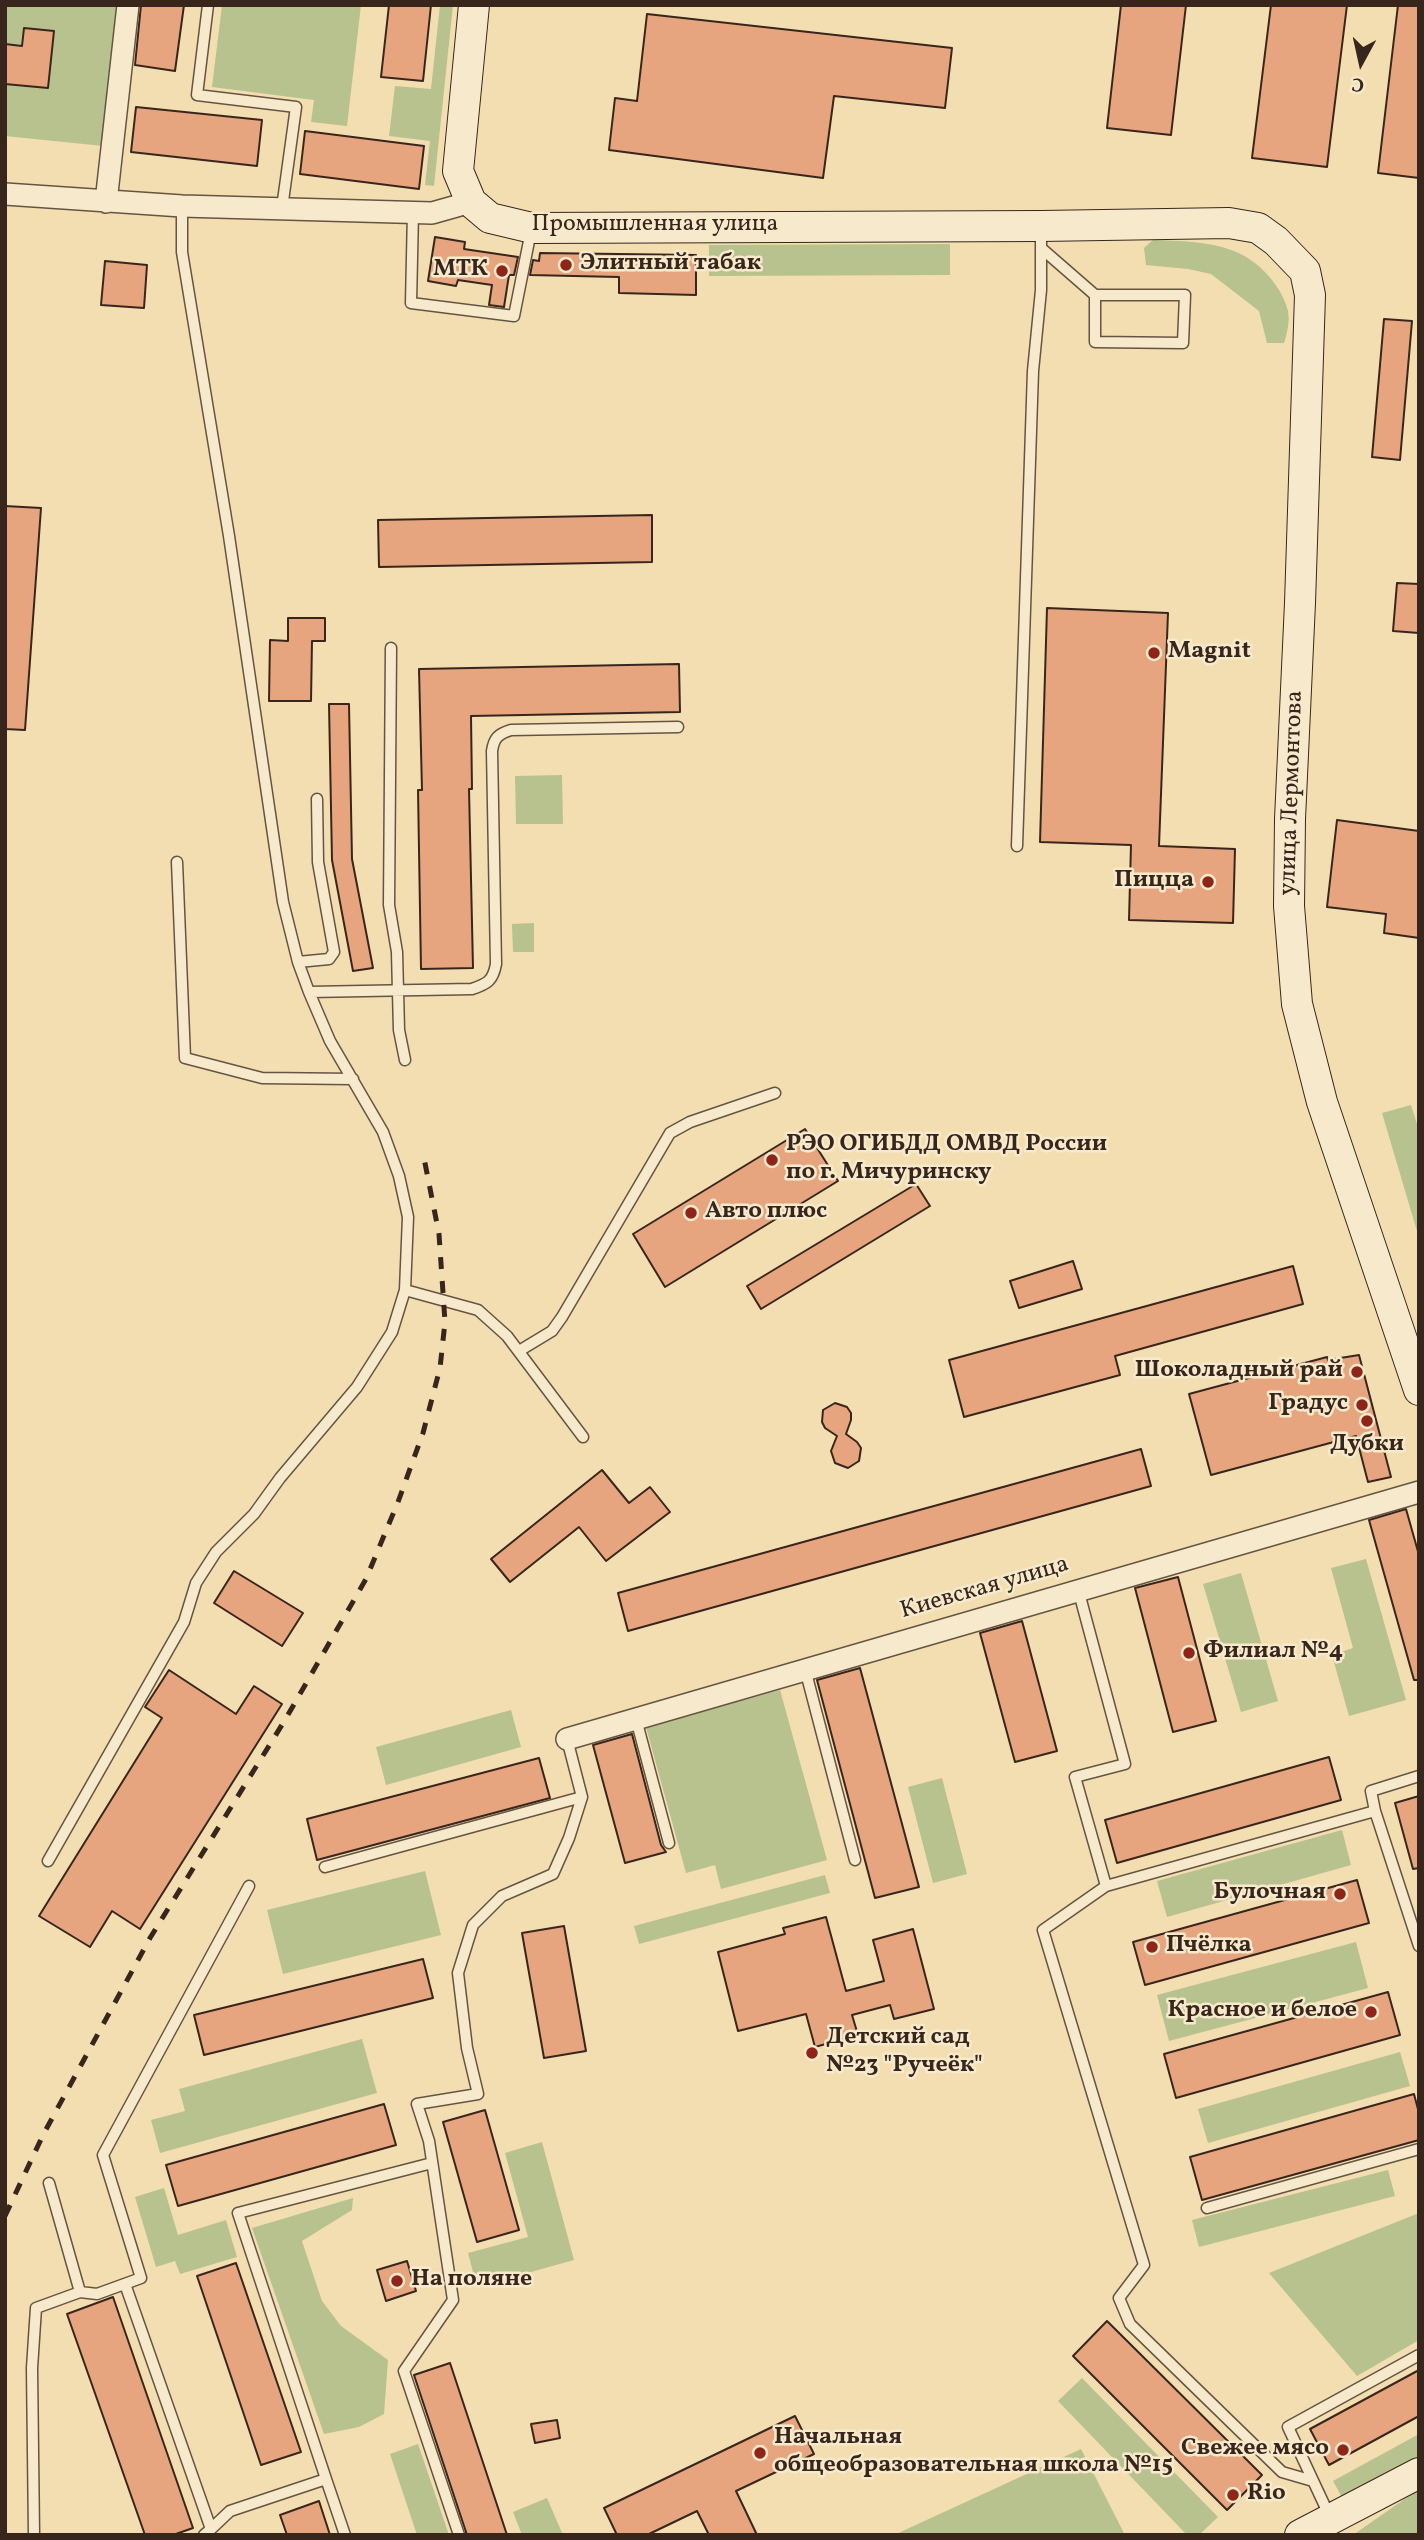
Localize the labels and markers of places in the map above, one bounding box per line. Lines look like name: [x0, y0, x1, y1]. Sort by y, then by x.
place label: Элитный табак: [580, 251, 761, 279]
place label: МТК: [433, 257, 488, 285]
marker: Элитный табак: [558, 257, 574, 273]
marker: МТК: [494, 263, 510, 279]
place label: Magnit: [1168, 639, 1251, 667]
marker: Magnit: [1146, 645, 1162, 661]
place label: Пицца: [1114, 868, 1194, 896]
marker: Пицца: [1200, 874, 1216, 890]
place label: РЭО ОГИБДД ОМВД России по г. Мичуринску: [786, 1132, 1107, 1188]
marker: РЭО ОГИБДД ОМВД России по г. Мичуринску: [764, 1152, 780, 1168]
place label: Авто плюс: [705, 1199, 827, 1227]
marker: Авто плюс: [683, 1205, 699, 1221]
place label: Шоколадный рай: [1135, 1358, 1343, 1386]
marker: Шоколадный рай: [1349, 1364, 1365, 1380]
place label: Градус: [1268, 1391, 1348, 1419]
marker: Градус: [1354, 1397, 1370, 1413]
marker: Дубки: [1359, 1413, 1375, 1429]
place label: Дубки: [1330, 1432, 1404, 1460]
place label: Филиал №4: [1203, 1639, 1343, 1667]
marker: Филиал №4: [1181, 1645, 1197, 1661]
place label: Булочная: [1214, 1880, 1326, 1908]
marker: Булочная: [1332, 1886, 1348, 1902]
place label: Пчёлка: [1166, 1933, 1252, 1961]
marker: Пчёлка: [1144, 1939, 1160, 1955]
place label: Красное и белое: [1167, 1998, 1357, 2026]
marker: Красное и белое: [1363, 2004, 1379, 2020]
place label: Детский сад №23 "Ручеёк": [826, 2025, 983, 2081]
marker: Детский сад №23 "Ручеёк": [804, 2045, 820, 2061]
place label: На поляне: [411, 2267, 532, 2295]
marker: На поляне: [389, 2273, 405, 2289]
place label: Начальная общеобразовательная школа №15: [774, 2425, 1173, 2481]
place label: Свежее мясо: [1181, 2436, 1329, 2464]
marker: Свежее мясо: [1335, 2442, 1351, 2458]
marker: Начальная общеобразовательная школа №15: [752, 2445, 768, 2461]
place label: Rio: [1247, 2481, 1286, 2509]
marker: Rio: [1225, 2487, 1241, 2503]

